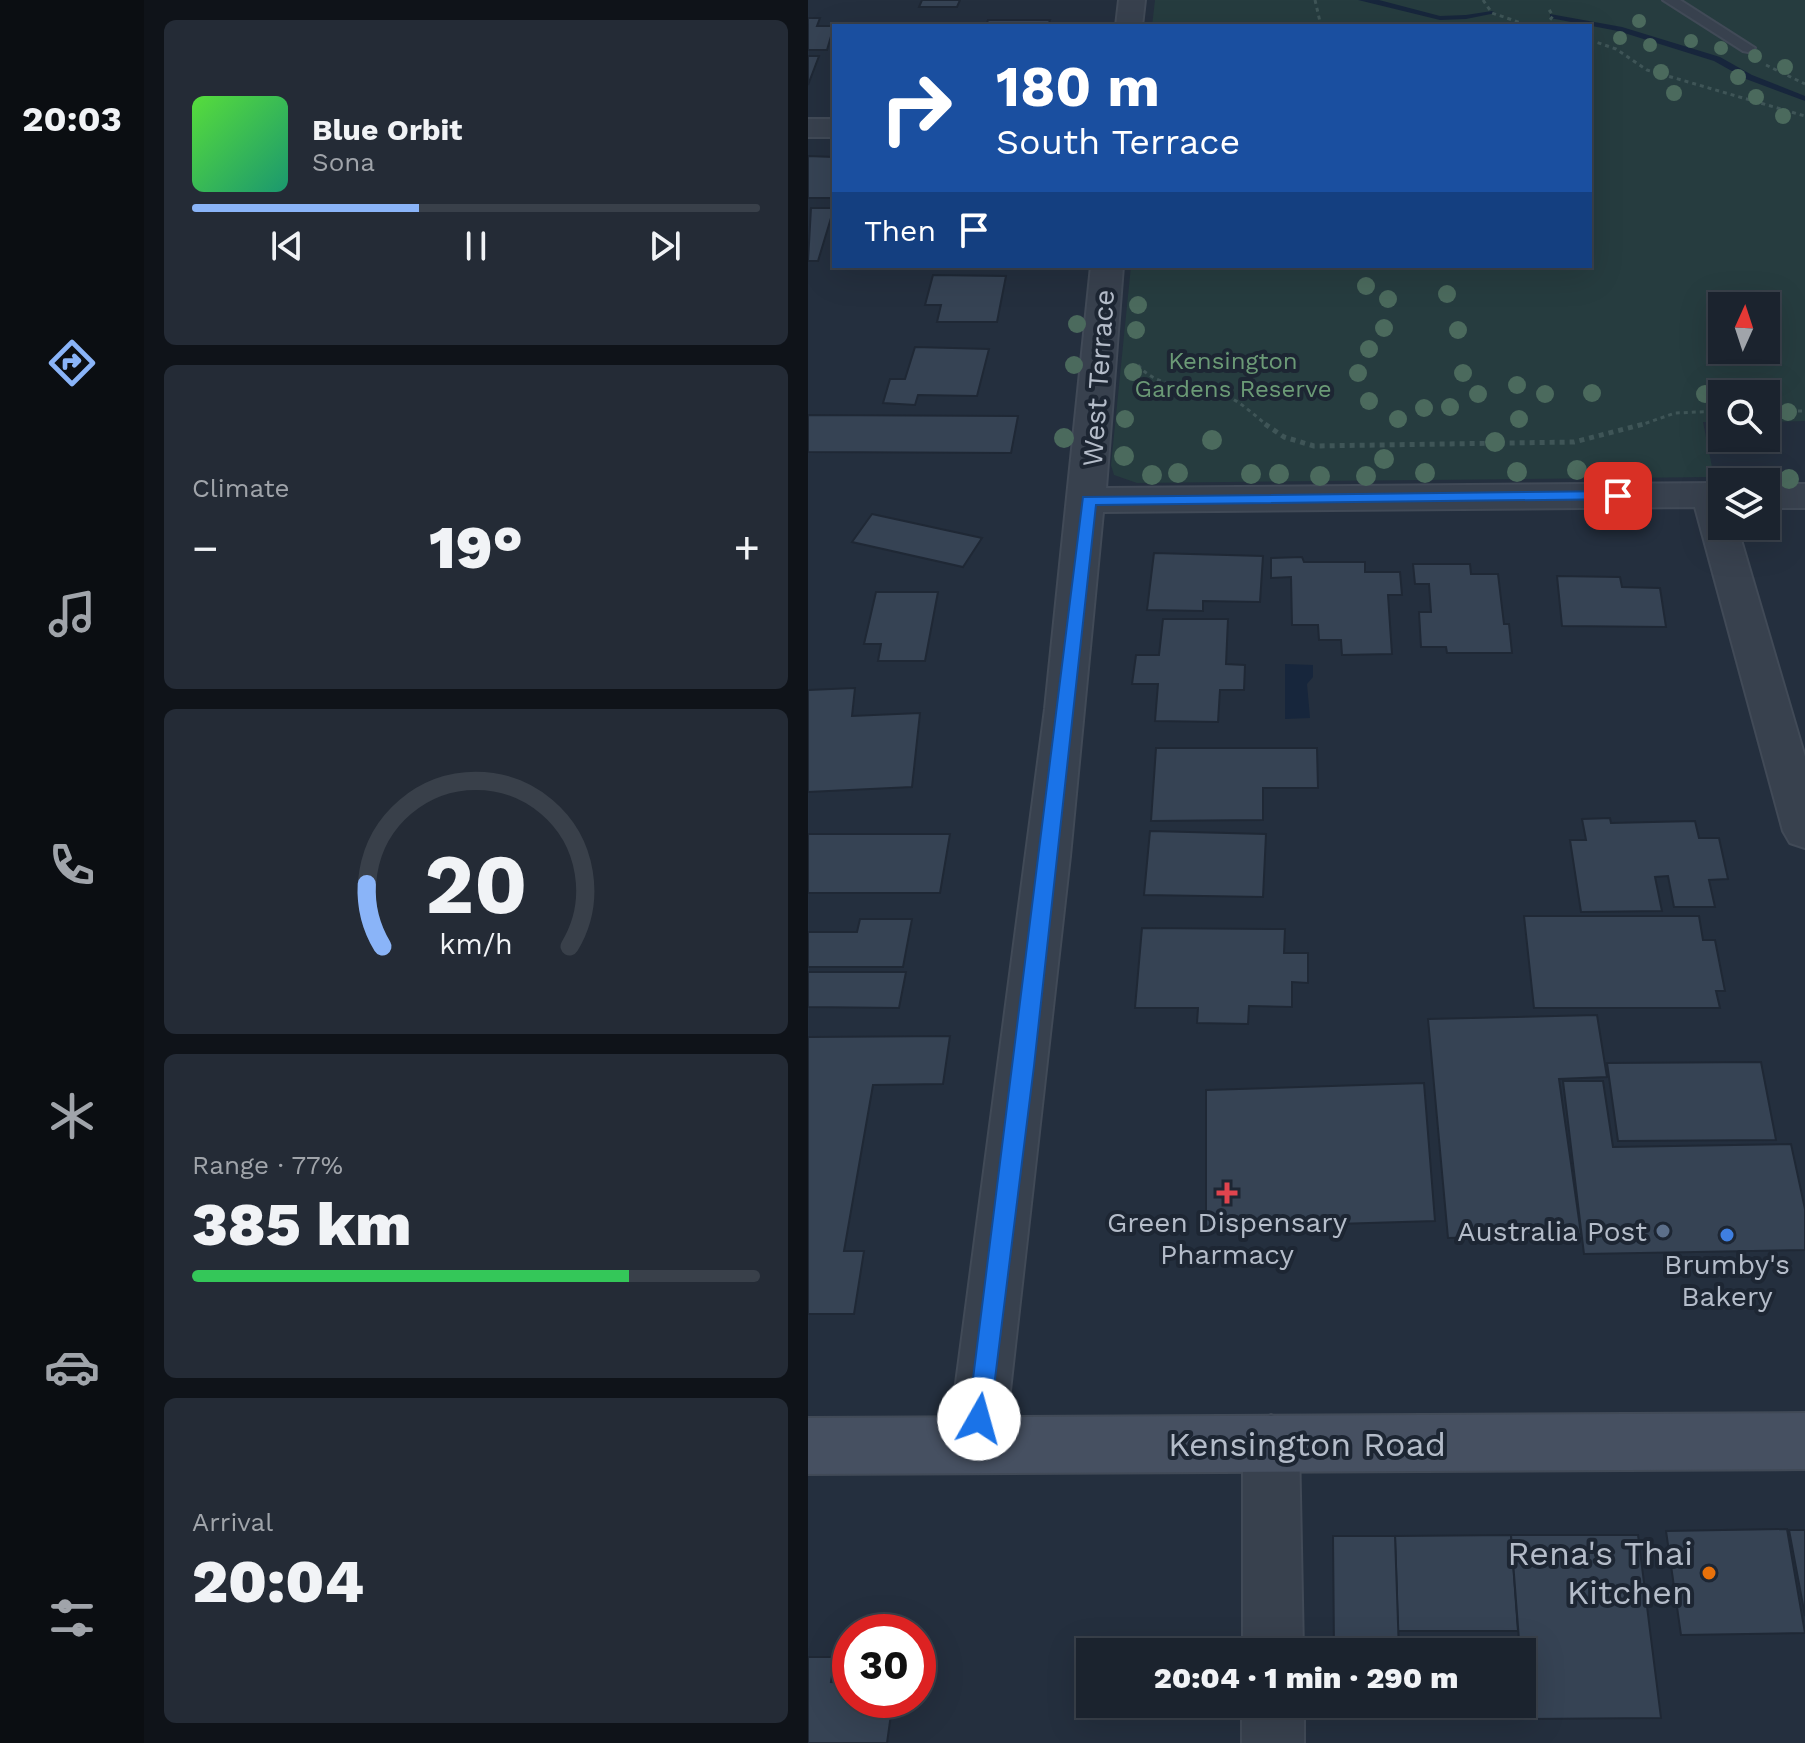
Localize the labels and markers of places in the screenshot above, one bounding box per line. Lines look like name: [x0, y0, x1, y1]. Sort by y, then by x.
pin: [1584, 462, 1652, 530]
marker: Green Dispensary Pharmacy: [1218, 1184, 1236, 1202]
place label: Green Dispensary Pharmacy: [1107, 1206, 1348, 1271]
place label: Australia Post: [1457, 1215, 1647, 1248]
marker: Australia Post: [1654, 1222, 1672, 1240]
marker: Brumby's Bakery: [1718, 1226, 1736, 1244]
place label: Brumby's Bakery: [1664, 1248, 1790, 1313]
place label: Rena's Thai Kitchen: [1507, 1533, 1693, 1612]
marker: Rena's Thai Kitchen: [1700, 1564, 1718, 1582]

